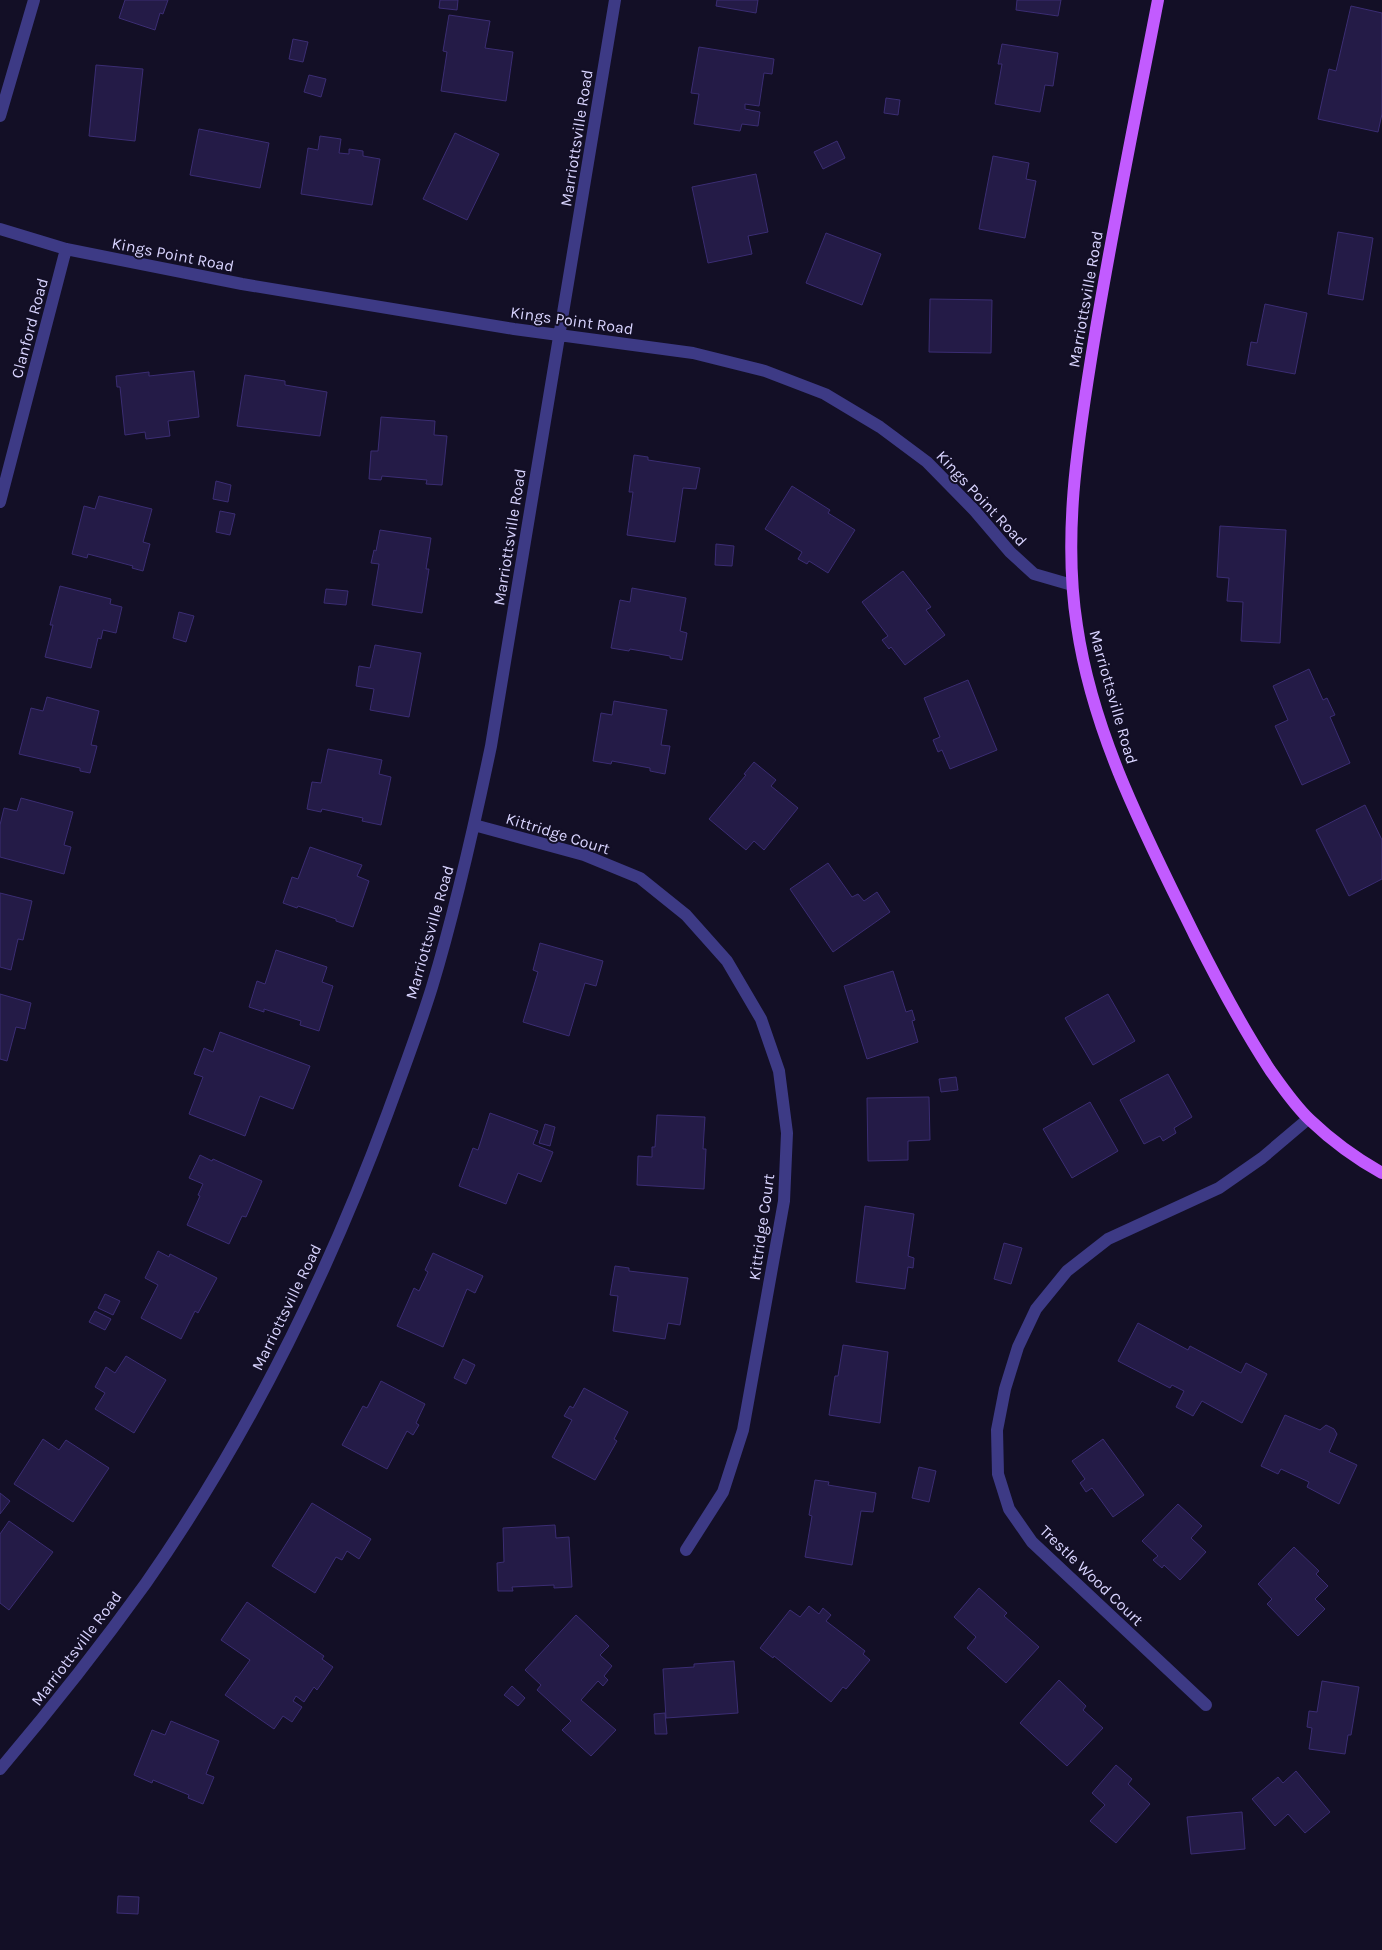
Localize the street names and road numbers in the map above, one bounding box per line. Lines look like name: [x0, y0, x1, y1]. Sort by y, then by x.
street label: Marriottsville Road: [556, 68, 597, 208]
street label: Marriottsville Road: [1064, 229, 1107, 369]
street label: Kings Point Road: [110, 233, 236, 276]
street label: Clanford Road: [7, 276, 52, 380]
street label: Kings Point Road: [509, 302, 635, 339]
street label: Kings Point Road: [932, 446, 1031, 550]
street label: Marriottsville Road: [489, 467, 530, 607]
street label: Marriottsville Road: [1085, 628, 1142, 766]
street label: Kittridge Court: [504, 809, 612, 858]
street label: Marriottsville Road: [401, 863, 458, 1001]
street label: Kittridge Court: [745, 1172, 778, 1282]
street label: Marriottsville Road: [248, 1241, 325, 1374]
street label: Trestle Wood Court: [1036, 1521, 1147, 1630]
street label: Marriottsville Road: [27, 1587, 126, 1709]

